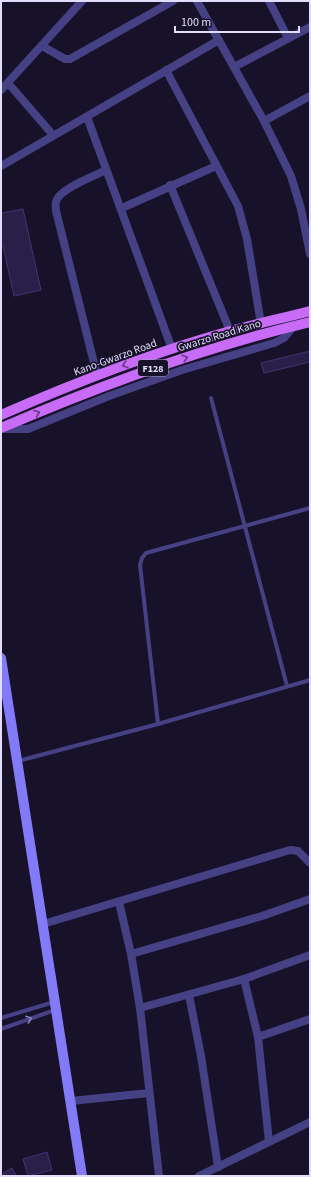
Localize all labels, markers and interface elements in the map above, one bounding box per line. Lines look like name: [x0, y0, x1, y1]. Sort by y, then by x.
scale bar: [175, 8, 299, 34]
text: 100 m: [181, 14, 211, 31]
street label: Gwarzo Road Kano: [176, 316, 263, 355]
street label: Kano-Gwarzo Road: [71, 335, 159, 380]
one-way arrow: [181, 354, 188, 362]
road number: F128: [138, 360, 168, 376]
one-way arrow: [121, 361, 128, 369]
one-way arrow: [33, 409, 40, 417]
one-way arrow: [25, 1015, 32, 1024]

